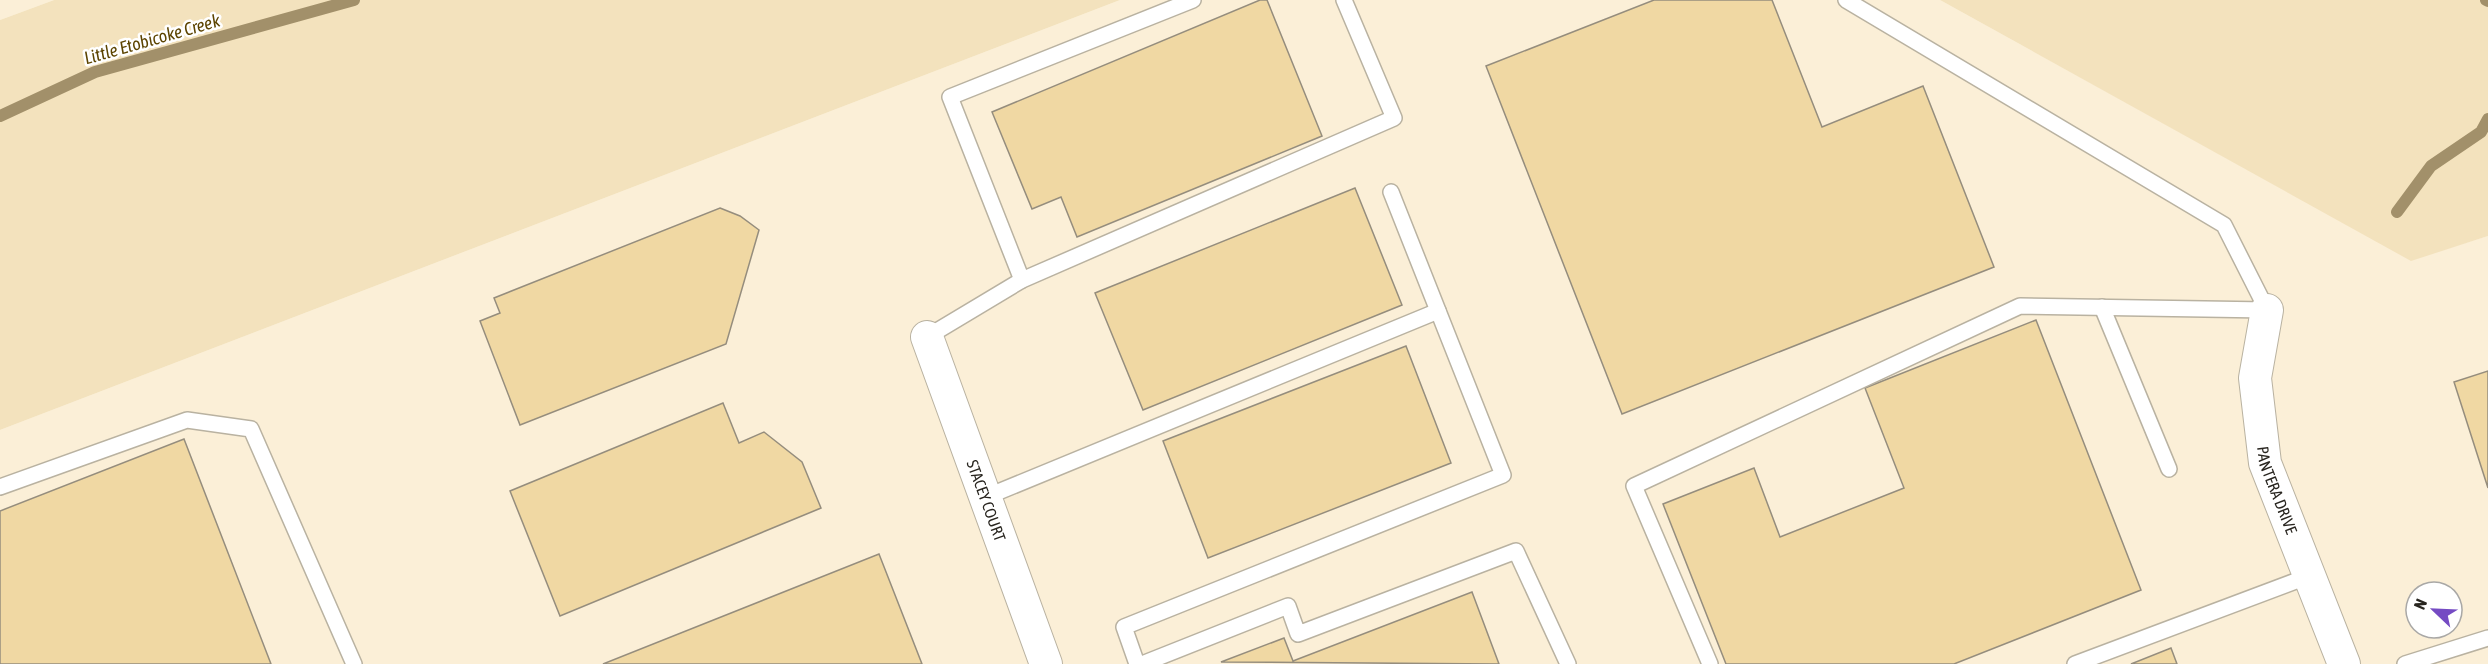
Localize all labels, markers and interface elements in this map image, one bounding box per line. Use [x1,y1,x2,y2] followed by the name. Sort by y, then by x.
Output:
[82,9,223,68] water label: Little Etobicoke Creek
[2254,445,2301,537] street label: PANTERA DRIVE
[963,457,1010,544] street label: STACEY COURT
[2404,580,2464,640] north arrow
[2410,596,2430,612] text: N

